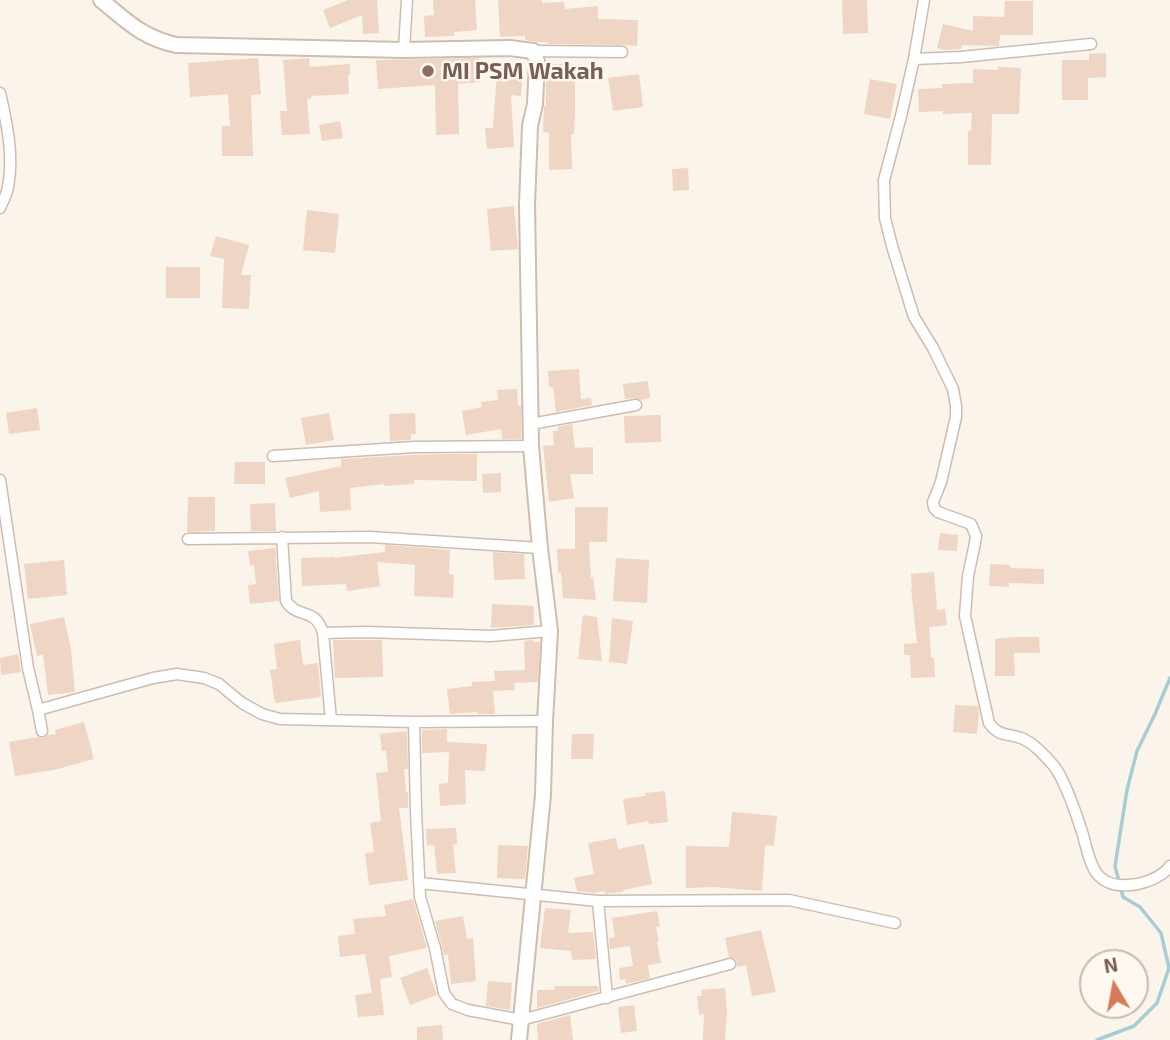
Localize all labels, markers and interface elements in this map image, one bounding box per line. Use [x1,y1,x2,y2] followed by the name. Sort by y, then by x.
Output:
[442,57,603,85] place label: MI PSM Wakah
[420,63,436,79] marker: MI PSM Wakah
[1079,949,1149,1019] north arrow
[1102,952,1119,977] text: N

